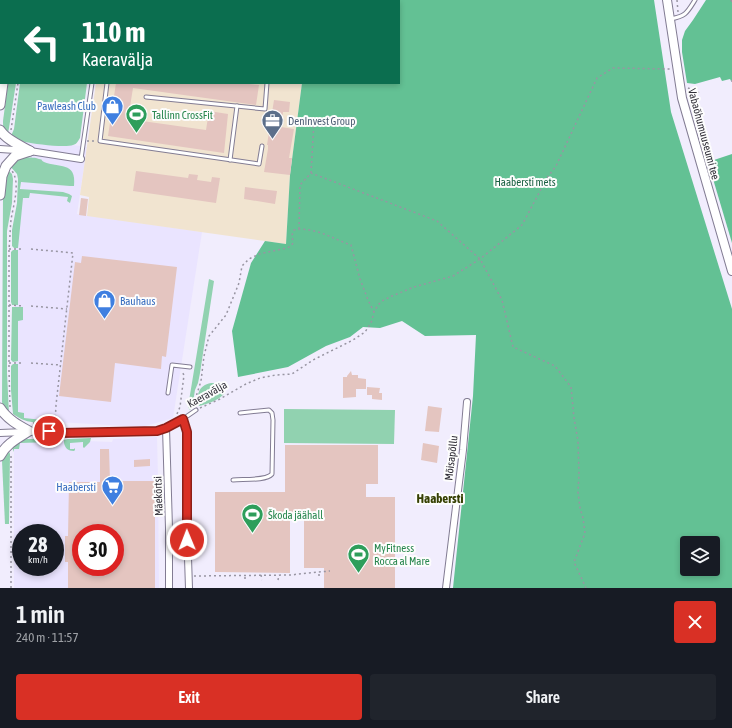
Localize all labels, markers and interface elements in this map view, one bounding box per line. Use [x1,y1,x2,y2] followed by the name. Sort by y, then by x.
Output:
[16,16,68,68] icon: left
[82,16,145,48] text: 110 m
[82,49,153,70] text: Kaeravälja
[686,87,722,181] street label: Vabaõhumuuseumi tee
[99,93,125,126] shop icon: Pawleash Club
[37,100,96,112] place label: Pawleash Club
[124,102,150,135] sports icon: Tallinn CrossFit
[260,108,286,141] office icon: DenInvest Group
[152,109,213,121] place label: Tallinn CrossFit
[288,115,355,127] place label: DenInvest Group
[494,176,556,188] park label: Haabersti mets
[92,288,118,321] shop icon: Bauhaus
[120,295,155,307] place label: Bauhaus
[185,378,229,410] street label: Kaeravälja
[32,414,66,448] pin
[38,420,60,442] icon: arrive
[442,435,460,481] street label: Mõisapõllu
[99,474,125,507] supermarket icon: Haabersti
[151,476,165,516] street label: Mäekõrtsi
[56,481,96,493] place label: Haabersti
[417,491,463,506] district label: Haabersti
[240,502,266,535] sports icon: Škoda jäähall
[268,509,323,521] place label: Škoda jäähall
[166,519,208,561] position arrow
[72,524,124,576] speed limit sign: 30
[29,533,47,556] text: 28
[680,536,720,576] map controls
[680,536,720,576] button: layers
[346,541,372,574] sports icon: MyFitness Rocca al Mare
[374,542,430,567] place label: MyFitness Rocca al Mare
[28,554,48,565] text: km/h
[16,601,65,628] text: 1 min
[674,601,716,643] button: close
[16,630,79,645] text: 240 m · 11:57
[16,674,362,720] button: Exit
[370,674,716,720] button: Share

